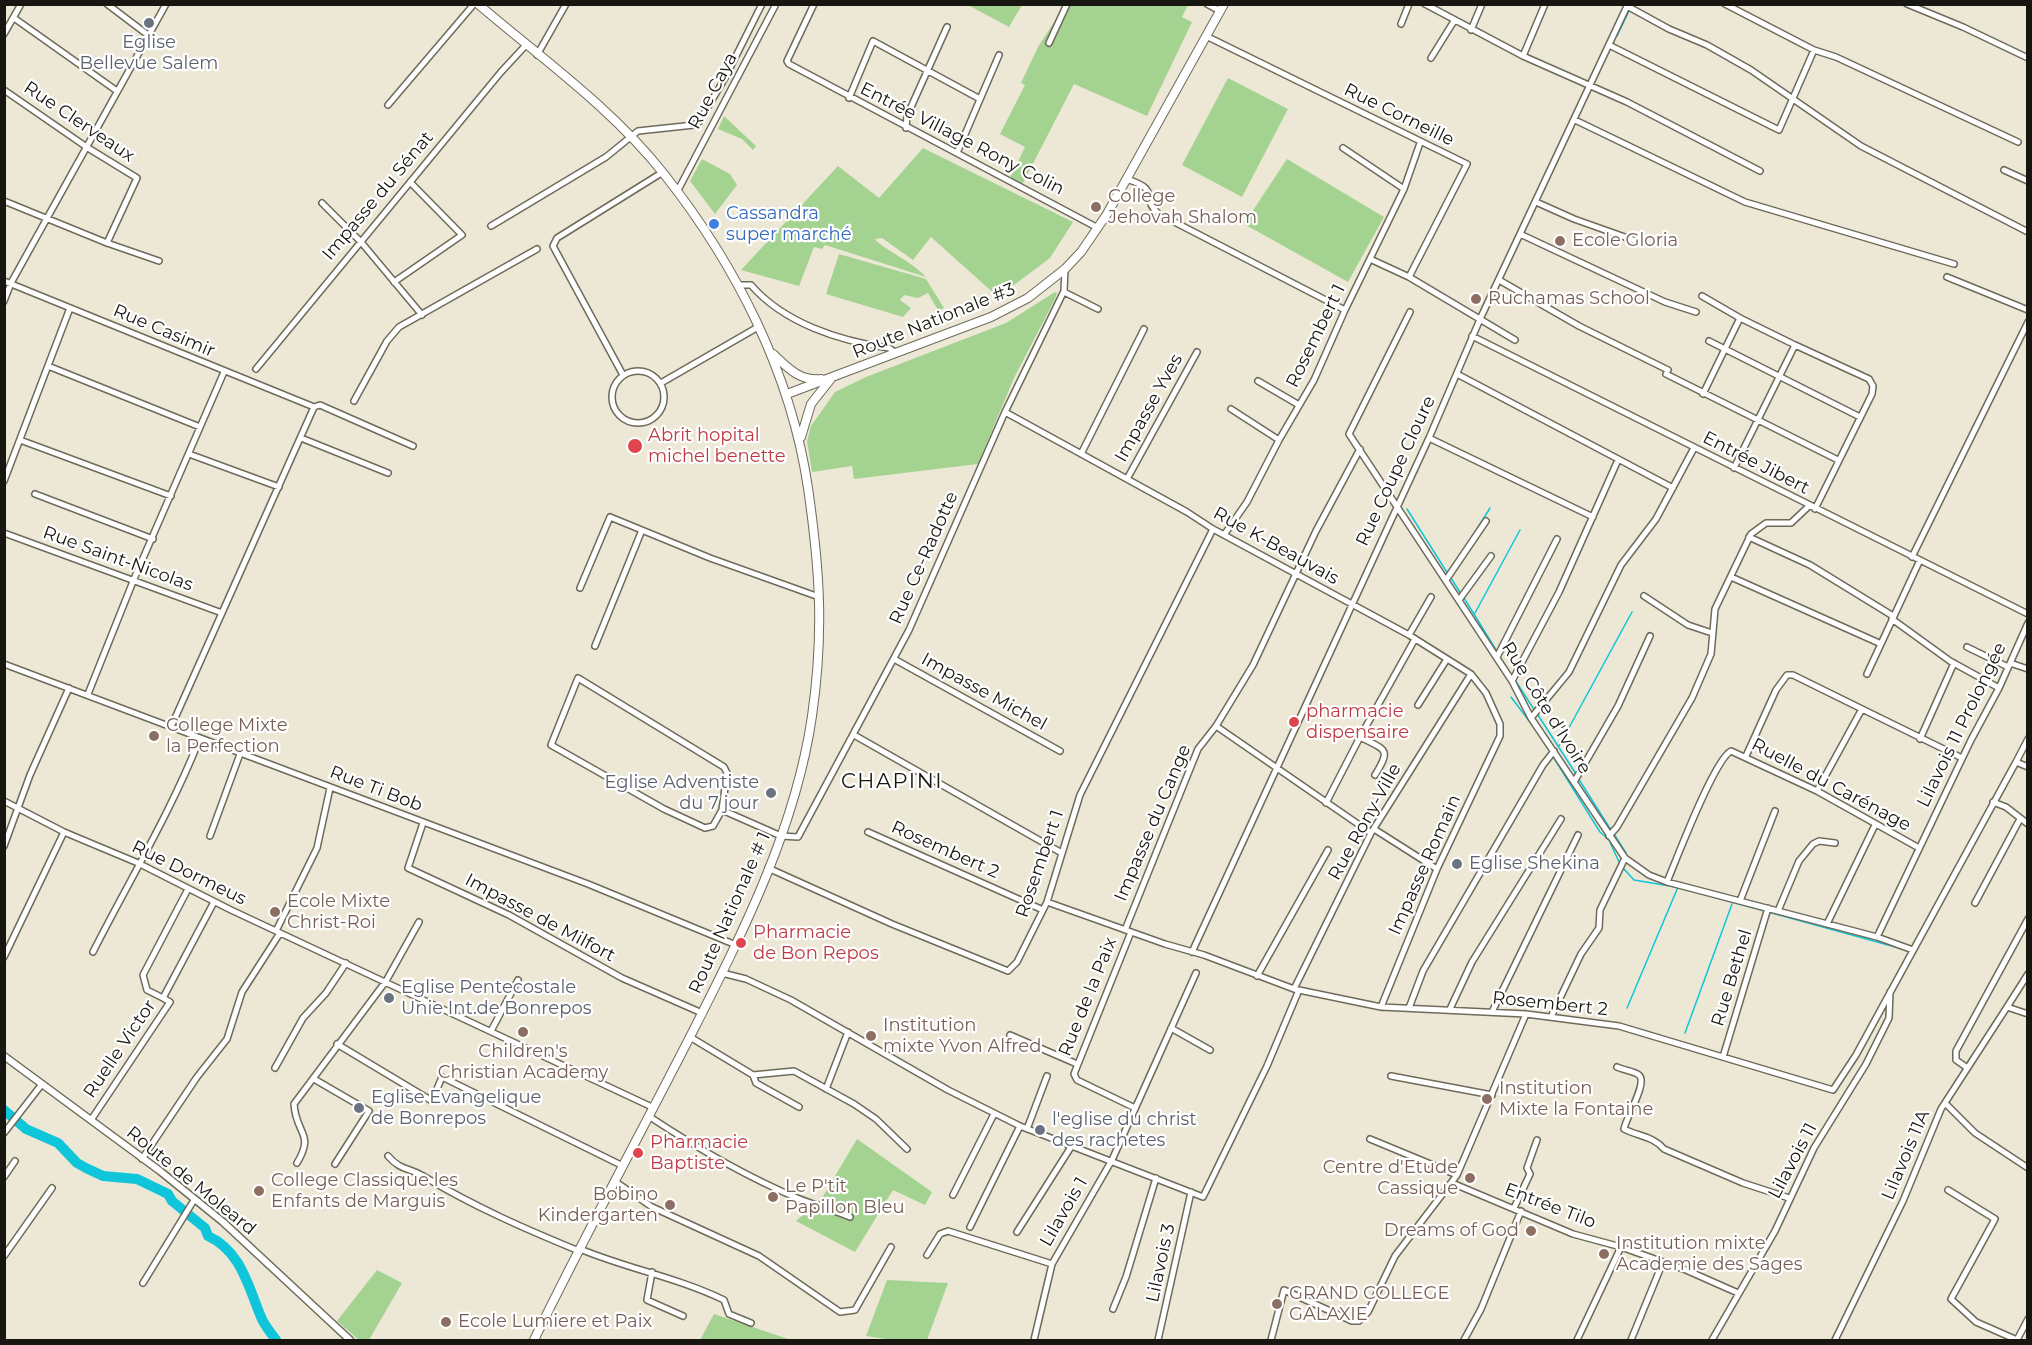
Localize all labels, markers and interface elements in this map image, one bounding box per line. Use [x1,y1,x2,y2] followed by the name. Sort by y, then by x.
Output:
[142,16,156,30] marker: Eglise Bellevue Salem
[80,32,218,74] place label: Eglise Bellevue Salem
[684,49,742,133] street label: Rue Caya
[19,77,139,167] street label: Rue Clerveaux
[856,78,1068,200] street label: Entrée Village Rony Colin
[1340,79,1458,151] street label: Rue Corneille
[318,127,438,265] street label: Impasse du Sénat
[1108,186,1257,228] place label: College Jehovah Shalom
[1089,200,1103,214] marker: College Jehovah Shalom
[726,203,852,246] place label: Cassandra super marché
[707,217,721,231] marker: Cassandra super marché
[1572,230,1678,252] place label: Ecole Gloria
[1553,234,1567,248] marker: Ecole Gloria
[850,278,1018,364] street label: Route Nationale #3
[1282,281,1350,391] street label: Rosembert 1
[1488,288,1650,310] place label: Ruchamas School
[1469,292,1483,306] marker: Ruchamas School
[110,300,218,362] street label: Rue Casimir
[1110,350,1188,466] street label: Impasse Yves
[1352,393,1440,549] street label: Rue Coupe Cloure
[648,425,786,468] place label: Abrit hopital michel benette
[1699,427,1813,499] street label: Entrée Jibert
[626,437,644,455] marker: Abrit hopital michel benette
[885,488,963,628] street label: Rue Ce-Radotte
[1209,503,1343,589] street label: Rue K-Beauvais
[40,522,196,596] street label: Rue Saint-Nicolas
[1497,638,1595,778] street label: Rue Côte d'Ivoire
[1913,639,2011,811] street label: Lilavois 11 Prolongée
[917,649,1051,735] street label: Impasse Michel
[1306,701,1409,744] place label: pharmacie dispensaire
[166,715,288,758] place label: College Mixte la Perfection
[1287,715,1301,729] marker: pharmacie dispensaire
[147,729,161,743] marker: College Mixte la Perfection
[1748,734,1914,836] street label: Ruelle du Carénage
[1110,741,1196,905] street label: Impasse du Cange
[1324,760,1406,884] street label: Rue Rony-Ville
[327,761,425,817] street label: Rue Ti Bob
[841,769,943,795] district label: CHAPINI
[604,772,759,814] place label: Eglise Adventiste du 7 jour
[764,786,778,800] marker: Eglise Adventiste du 7 jour
[1384,791,1466,939] street label: Impasse Romain
[1012,807,1068,921] street label: Rosembert 1
[888,817,1002,883] street label: Rosembert 2
[685,829,775,997] street label: Route Nationale # 1
[128,836,250,910] street label: Rue Dormeus
[1469,853,1600,875] place label: Eglise Shekina
[1450,857,1464,871] marker: Eglise Shekina
[461,869,619,967] street label: Impasse de Milfort
[287,891,390,934] place label: Ecole Mixte Christ-Roi
[268,905,282,919] marker: Ecole Mixte Christ-Roi
[753,922,879,964] place label: Pharmacie de Bon Repos
[1707,927,1757,1029] street label: Rue Bethel
[1054,934,1122,1060] street label: Rue de la Paix
[734,936,748,950] marker: Pharmacie de Bon Repos
[401,977,591,1020] place label: Eglise Pentecostale Unie Int.de Bonrepos
[1491,987,1609,1021] street label: Rosembert 2
[382,991,396,1005] marker: Eglise Pentecostale Unie Int.de Bonrepos
[79,996,161,1102] street label: Ruelle Victor
[883,1015,1041,1058] place label: Institution mixte Yvon Alfred
[516,1025,530,1039] marker: Children's Christian Academy
[864,1029,878,1043] marker: Institution mixte Yvon Alfred
[438,1041,608,1084] place label: Children's Christian Academy
[1499,1078,1653,1120] place label: Institution Mixte la Fontaine
[371,1087,541,1130] place label: Eglise Evangelique de Bonrepos
[1480,1092,1494,1106] marker: Institution Mixte la Fontaine
[352,1101,366,1115] marker: Eglise Evangelique de Bonrepos
[1877,1107,1935,1203] street label: Lilavois 11A
[1052,1109,1197,1152] place label: l'eglise du christ des rachetes
[1764,1119,1822,1203] street label: Lilavois 11
[122,1122,260,1240] street label: Route de Moleard
[1033,1123,1047,1137] marker: l'eglise du christ des rachetes
[650,1132,748,1174] place label: Pharmacie Baptiste
[631,1146,645,1160] marker: Pharmacie Baptiste
[1323,1157,1458,1200] place label: Centre d'Etude Cassique
[271,1170,458,1212] place label: College Classique les Enfants de Marguis
[1463,1171,1477,1185] marker: Centre d'Etude Cassique
[1036,1174,1092,1250] street label: Lilavois 1
[785,1176,905,1218] place label: Le P'tit Papillon Bleu
[1501,1179,1599,1233] street label: Entrée Tilo
[252,1184,266,1198] marker: College Classique les Enfants de Marguis
[538,1184,658,1226] place label: Bobino Kindergarten
[766,1190,780,1204] marker: Le P'tit Papillon Bleu
[663,1198,677,1212] marker: Bobino Kindergarten
[1384,1220,1519,1242] place label: Dreams of God
[1142,1222,1180,1304] street label: Lilavois 3
[1524,1224,1538,1238] marker: Dreams of God
[1616,1233,1802,1276] place label: Institution mixte Academie des Sages
[1597,1247,1611,1261] marker: Institution mixte Academie des Sages
[1289,1283,1449,1326] place label: GRAND COLLEGE GALAXIE
[1270,1297,1284,1311] marker: GRAND COLLEGE GALAXIE
[458,1311,652,1333] place label: Ecole Lumiere et Paix
[439,1315,453,1329] marker: Ecole Lumiere et Paix

